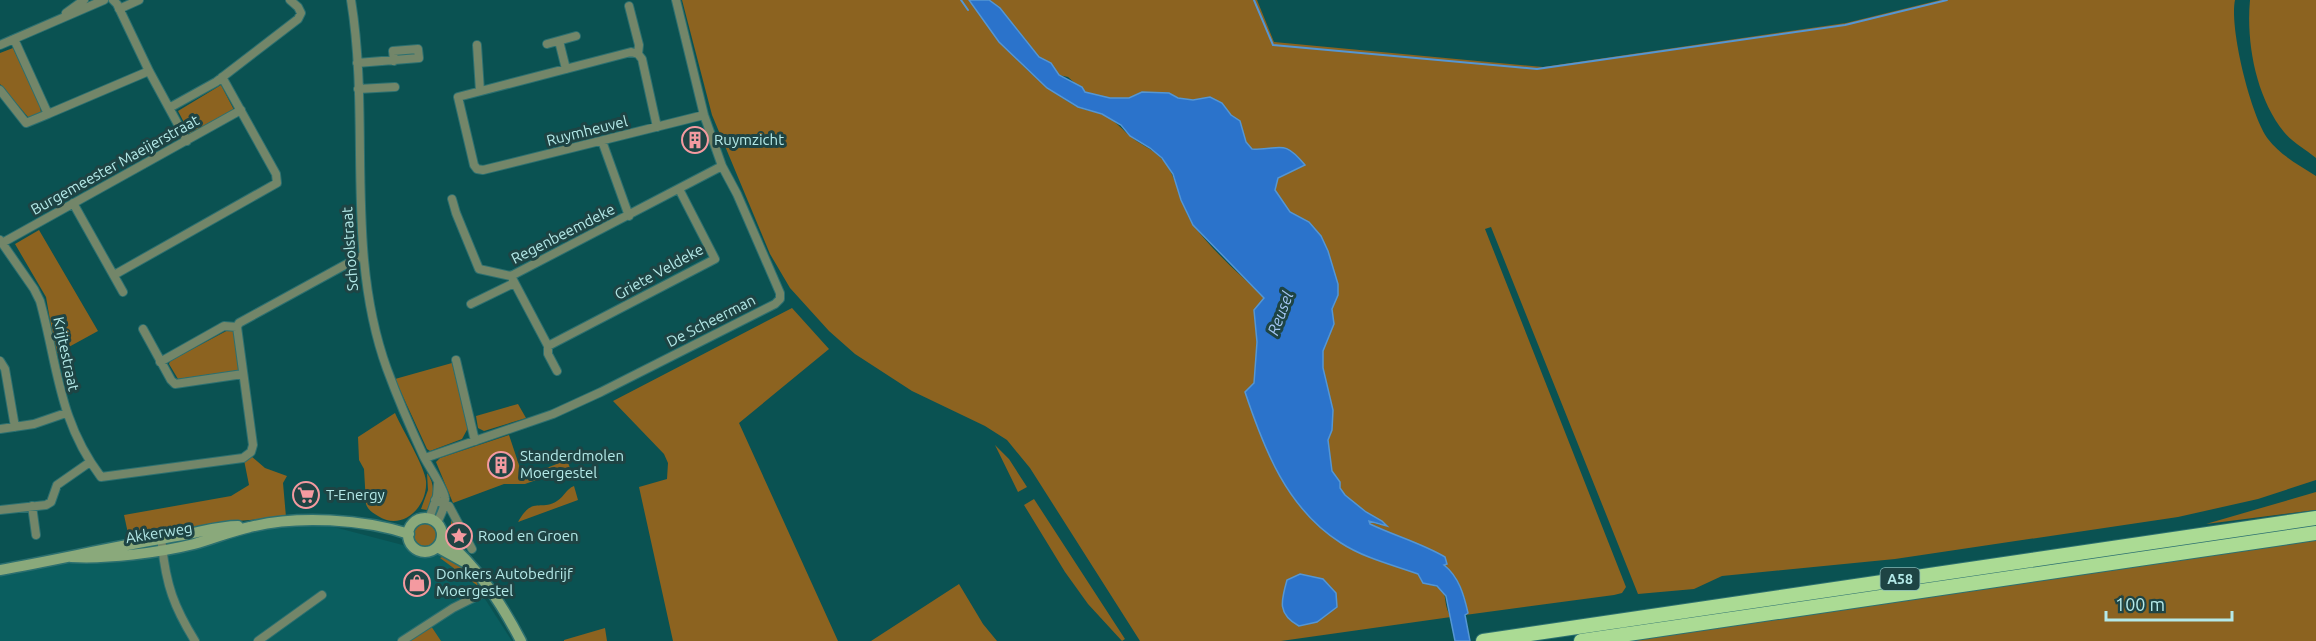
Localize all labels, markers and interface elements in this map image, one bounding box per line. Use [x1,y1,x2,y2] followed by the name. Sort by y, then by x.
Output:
[28,111,202,218] street label: Burgemeester Maeijerstraat
[545,112,629,149] street label: Ruymheuvel
[680,125,710,155] building icon: Ruymzicht
[714,131,784,148] place label: Ruymzicht
[508,200,617,267] street label: Regenbeemdeke
[338,206,361,292] street label: Schoolstraat
[611,240,706,303] street label: Griete Veldeke
[1263,288,1297,337] water label: Reusel
[664,291,758,350] street label: De Scheerman
[50,315,83,393] street label: Krijtestraat
[520,447,624,481] place label: Standerdmolen Moergestel
[486,450,516,480] building icon: Standerdmolen Moergestel
[291,480,321,510] supermarket icon: T-Energy
[326,486,385,503] place label: T-Energy
[124,519,194,546] street label: Akkerweg
[444,521,474,551] place icon: Rood en Groen
[478,527,579,544] place label: Rood en Groen
[436,565,573,599] place label: Donkers Autobedrijf Moergestel
[402,568,432,598] shop icon: Donkers Autobedrijf Moergestel
[1880,568,1920,590] road number: A58
[2106,584,2232,622] scale bar
[2115,594,2165,614] text: 100 m

